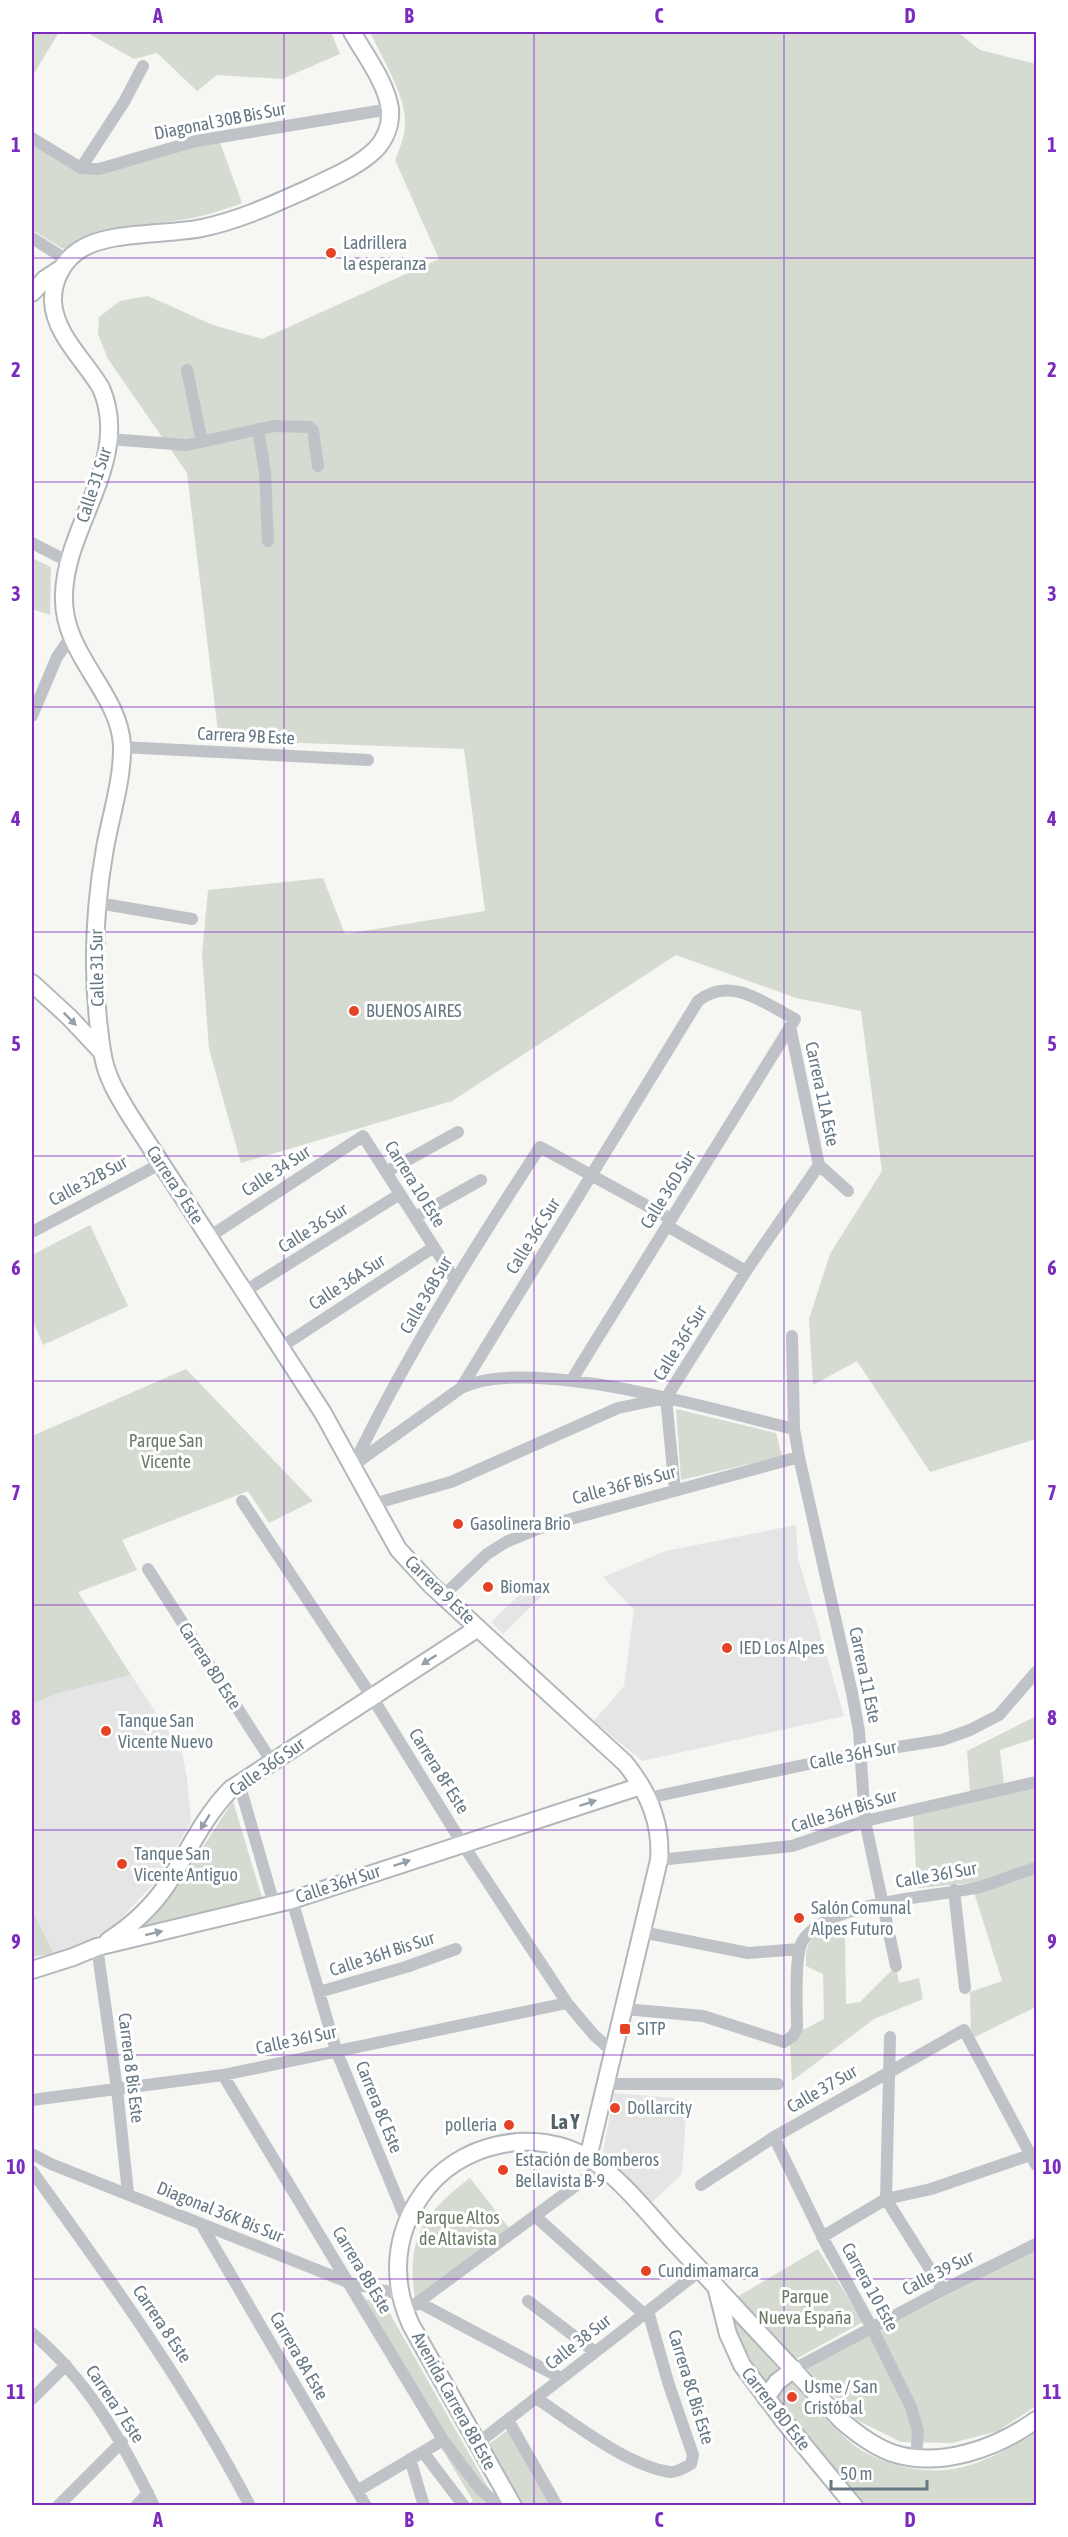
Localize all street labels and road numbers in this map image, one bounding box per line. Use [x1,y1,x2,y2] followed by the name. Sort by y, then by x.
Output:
[152,97,288,144] street label: Diagonal 30B Bis Sur
[72,444,116,525] street label: Calle 31 Sur
[197,722,295,749] street label: Carrera 9B Este
[85,928,108,1007] street label: Calle 31 Sur
[801,1040,844,1148] street label: Carrera 11A Este
[381,1137,450,1231] street label: Carrera 10 Este
[238,1140,314,1200] street label: Calle 34 Sur
[142,1142,209,1228] street label: Carrera 9 Este
[635,1146,700,1232] street label: Calle 36D Sur
[45,1151,131,1210] street label: Calle 32B Sur
[501,1193,565,1278] street label: Calle 36C Sur
[274,1198,352,1257] street label: Calle 36 Sur
[305,1249,389,1314] street label: Calle 36A Sur
[395,1252,456,1337] street label: Calle 36B Sur
[648,1301,711,1384] street label: Calle 36F Sur
[570,1460,679,1508] street label: Calle 36F Bis Sur
[401,1551,480,1628] street label: Carrera 9 Este
[175,1618,246,1713] street label: Carrera 8D Este
[845,1625,886,1725] street label: Carrera 11 Este
[405,1724,474,1817] street label: Carrera 8F Este
[225,1733,309,1800] street label: Calle 36G Sur
[808,1736,899,1773] street label: Calle 36H Sur
[788,1784,900,1837] street label: Calle 36H Bis Sur
[894,1857,979,1892] street label: Calle 36I Sur
[293,1860,384,1907] street label: Calle 36H Sur
[327,1926,438,1980] street label: Calle 36H Bis Sur
[114,2012,149,2124] street label: Carrera 8 Bis Este
[254,2021,339,2058] street label: Calle 36I Sur
[352,2058,407,2156] street label: Carrera 8C Este
[783,2060,861,2117] street label: Calle 37 Sur
[154,2177,287,2247] street label: Diagonal 36K Bis Sur
[328,2222,397,2317] street label: Carrera 8B Este
[838,2239,903,2335] street label: Carrera 10 Este
[899,2245,978,2299] street label: Calle 39 Sur
[129,2281,196,2367] street label: Carrera 8 Este
[266,2308,333,2403] street label: Carrera 8A Este
[541,2309,615,2374] street label: Calle 38 Sur
[664,2327,719,2447] street label: Carrera 8C Bis Este
[408,2328,501,2473] street label: Avenida Carrera 8B Este
[82,2361,149,2447] street label: Carrera 7 Este
[738,2363,815,2454] street label: Carrera 8D Este

